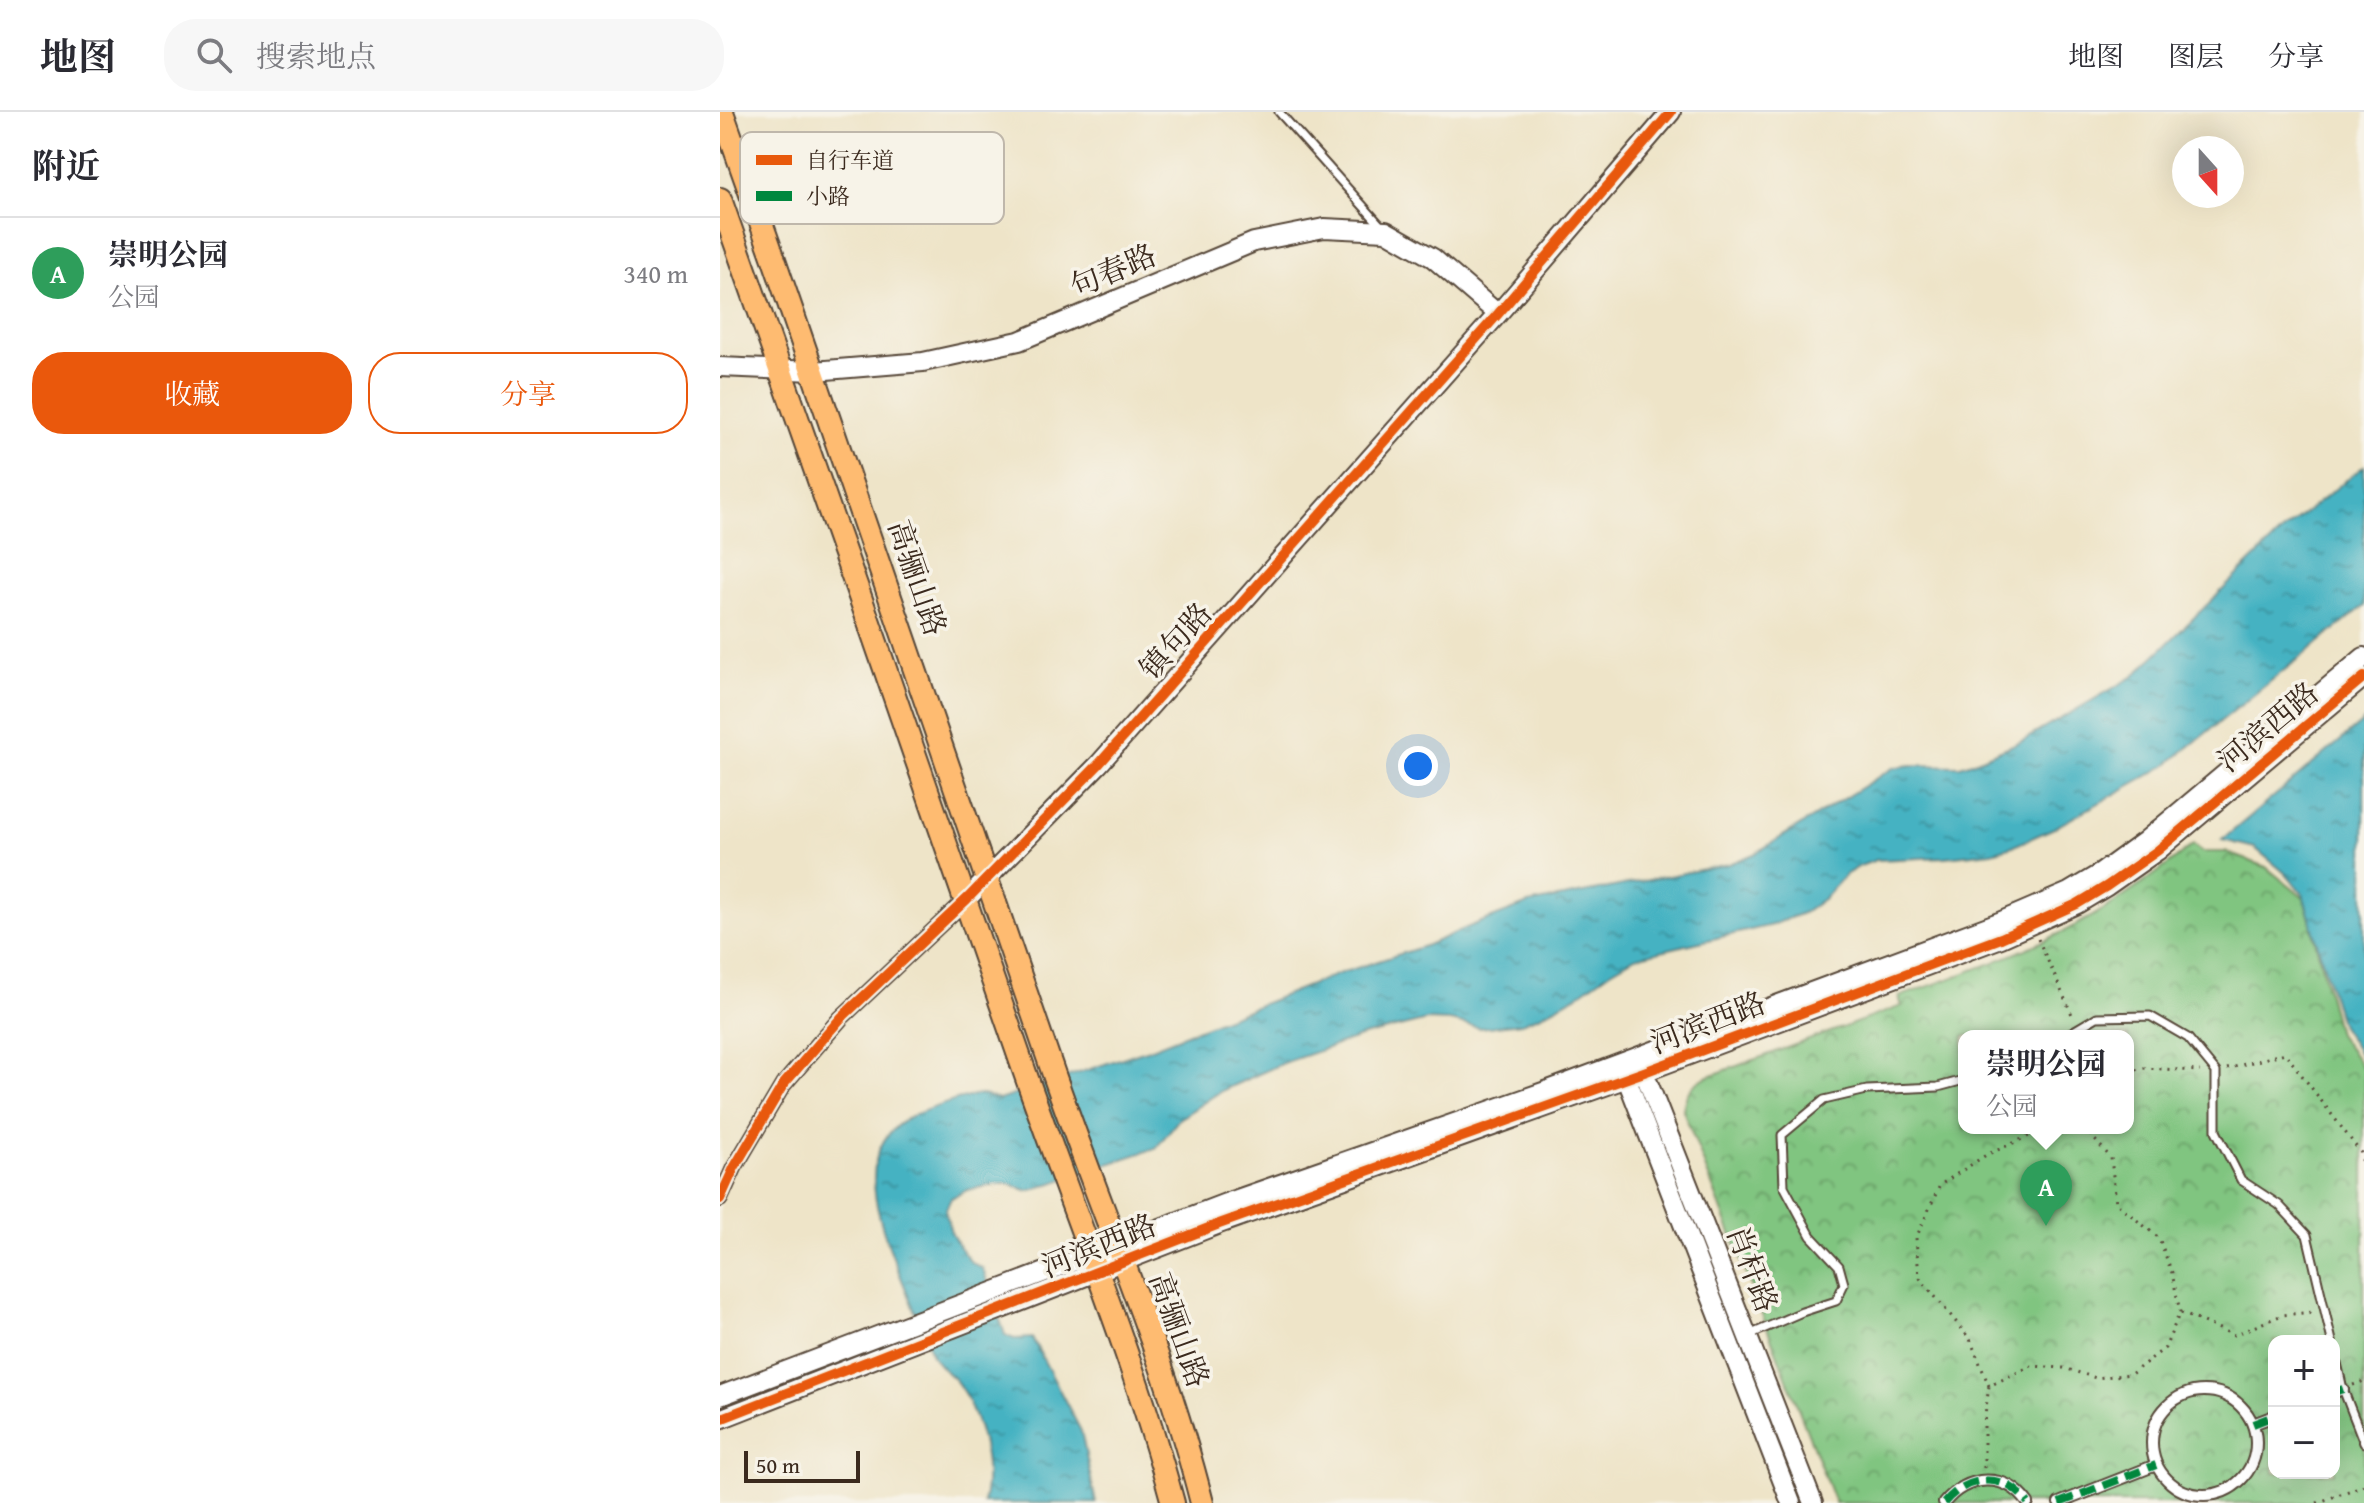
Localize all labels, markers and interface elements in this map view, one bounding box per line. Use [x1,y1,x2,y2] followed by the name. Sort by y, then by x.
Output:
[164,19,724,91] search box
[40,28,116,84] text: 地图
[192,33,236,77] icon: search
[256,34,376,78] text: 搜索地点
[2068,35,2124,76] text: 地图
[2168,35,2224,76] text: 图层
[2268,35,2324,76] text: 分享
[740,132,1004,224] legend
[2172,136,2244,208] north arrow
[32,141,100,190] text: 附近
[806,144,894,176] text: 自行车道
[806,180,850,212] text: 小路
[108,232,228,276] text: 崇明公园
[1063,232,1163,308] street label: 句春路
[50,254,66,293] text: A
[623,254,688,293] text: 340 m
[108,277,160,316] text: 公园
[32,352,352,434] button: 收藏
[368,352,688,434] button: 分享
[878,514,958,642] street label: 高骊山路
[1129,592,1222,688] street label: 镇句路
[2207,671,2327,782] street label: 河滨西路
[1398,746,1438,786] your location
[1644,980,1772,1064] street label: 河滨西路
[1958,1030,2134,1134] popup
[1986,1041,2106,1085] text: 崇明公园
[1986,1086,2038,1125] text: 公园
[2020,1160,2072,1226] pin: A
[1035,1202,1162,1288] street label: 河滨西路
[1716,1219,1790,1319] street label: 肖杆路
[1139,1266,1221,1394] street label: 高骊山路
[2268,1335,2340,1479] map controls
[2268,1335,2340,1407] button: +
[2268,1407,2340,1479] button: −
[744,1447,860,1483] scale bar
[756,1449,800,1481] text: 50 m

